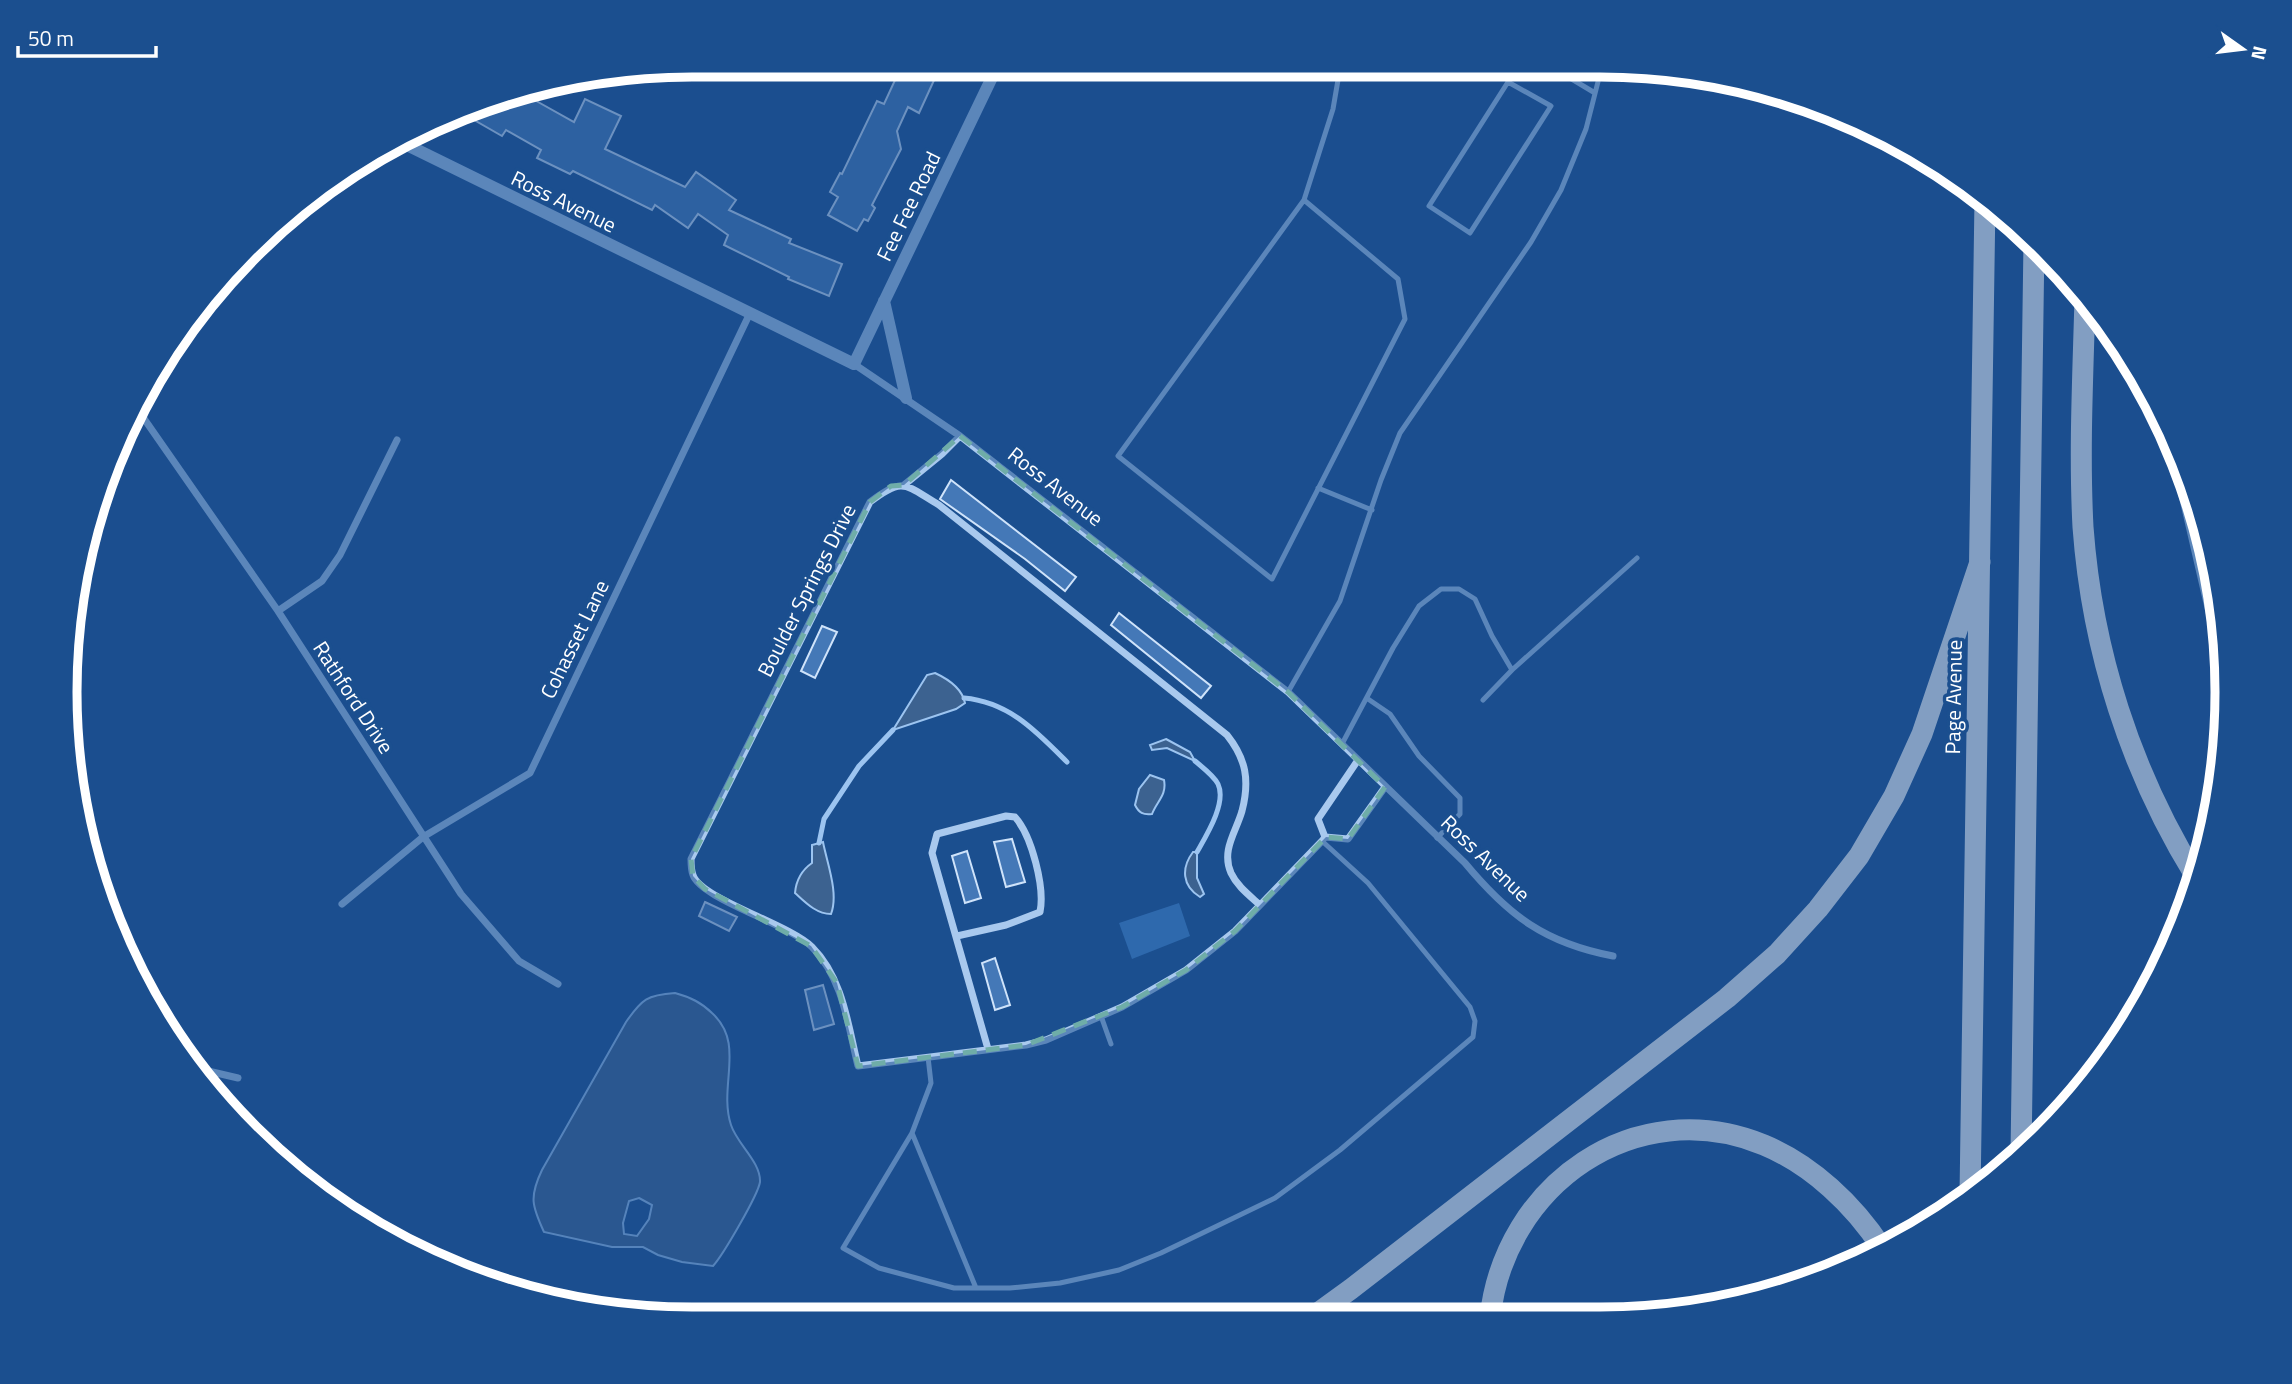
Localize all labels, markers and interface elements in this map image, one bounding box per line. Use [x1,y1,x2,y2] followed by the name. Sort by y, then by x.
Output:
[18,14,156,58] scale bar
[2208,14,2278,84] north arrow
[28,22,74,54] text: 50 m
[2244,43,2276,63] text: N
[868,146,948,266] street label: Fee Fee Road
[506,162,622,240] street label: Ross Avenue
[1001,438,1111,534] street label: Ross Avenue
[749,498,863,682] street label: Boulder Springs Drive
[531,574,617,704] street label: Cohasset Lane
[306,634,402,760] street label: Rathford Drive
[1936,639,1970,755] street label: Page Avenue
[1434,807,1538,909] street label: Ross Avenue

